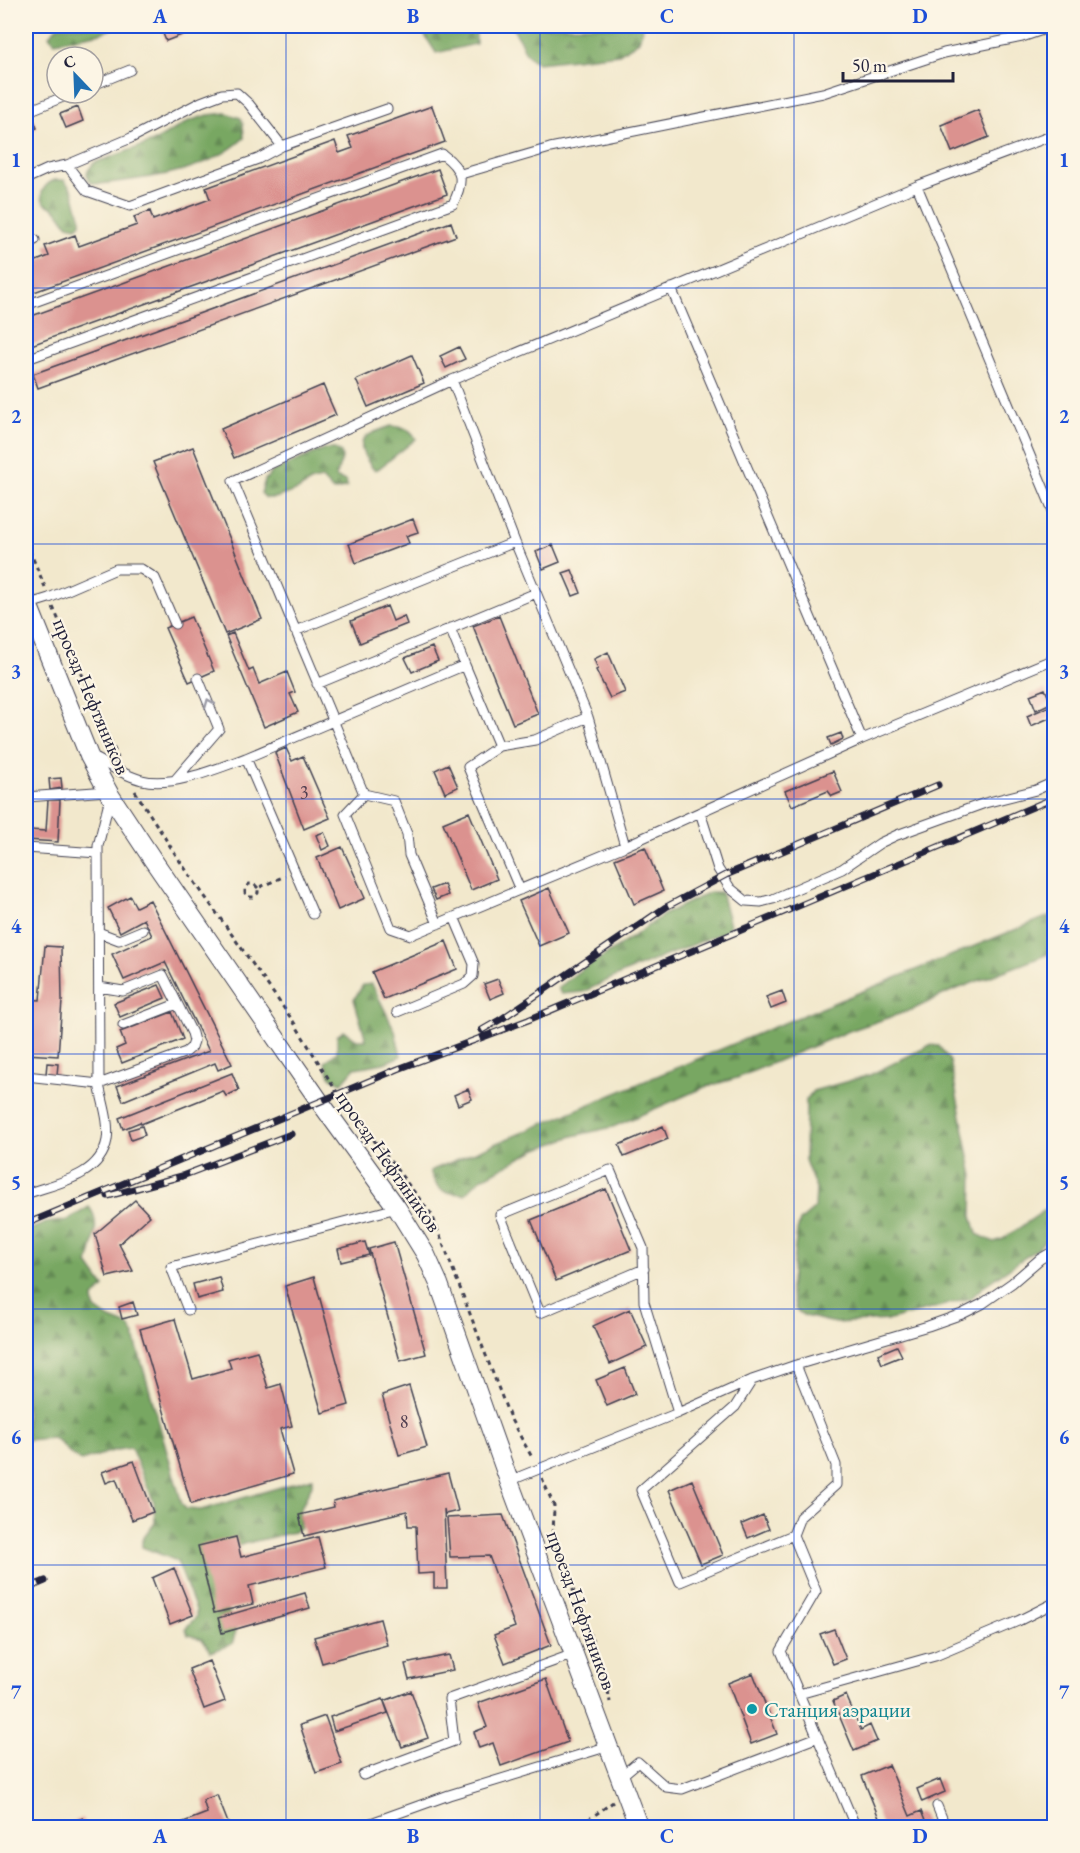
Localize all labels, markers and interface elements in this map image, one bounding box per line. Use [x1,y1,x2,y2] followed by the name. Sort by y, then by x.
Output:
[152,3,168,29] text: A
[407,3,419,29] text: B
[660,3,674,29] text: C
[912,3,928,29] text: D
[45,45,105,105] north arrow
[843,45,952,83] scale bar
[60,50,79,74] text: С
[852,54,887,77] text: 50 m
[11,147,21,173] text: 1
[1059,147,1069,173] text: 1
[11,403,22,429] text: 2
[1059,403,1070,429] text: 2
[47,614,137,778] street label: проезд Нефтяников
[11,658,21,684] text: 3
[1059,658,1069,684] text: 3
[204,698,216,709] one-way arrow
[300,781,308,804] house number: 3
[11,913,22,939] text: 4
[1059,913,1070,939] text: 4
[330,1085,448,1237] street label: проезд Нефтяников
[11,1169,21,1195] text: 5
[1059,1169,1069,1195] text: 5
[400,1410,408,1433] house number: 8
[11,1424,22,1450] text: 6
[1059,1424,1070,1450] text: 6
[541,1527,623,1693] street label: проезд Нефтяников
[11,1679,22,1705] text: 7
[1059,1679,1070,1705] text: 7
[764,1696,911,1723] place label: Станция аэрации
[745,1702,759,1716] marker: Станция аэрации
[152,1823,168,1849] text: A
[407,1823,419,1849] text: B
[660,1823,674,1849] text: C
[912,1823,928,1849] text: D

